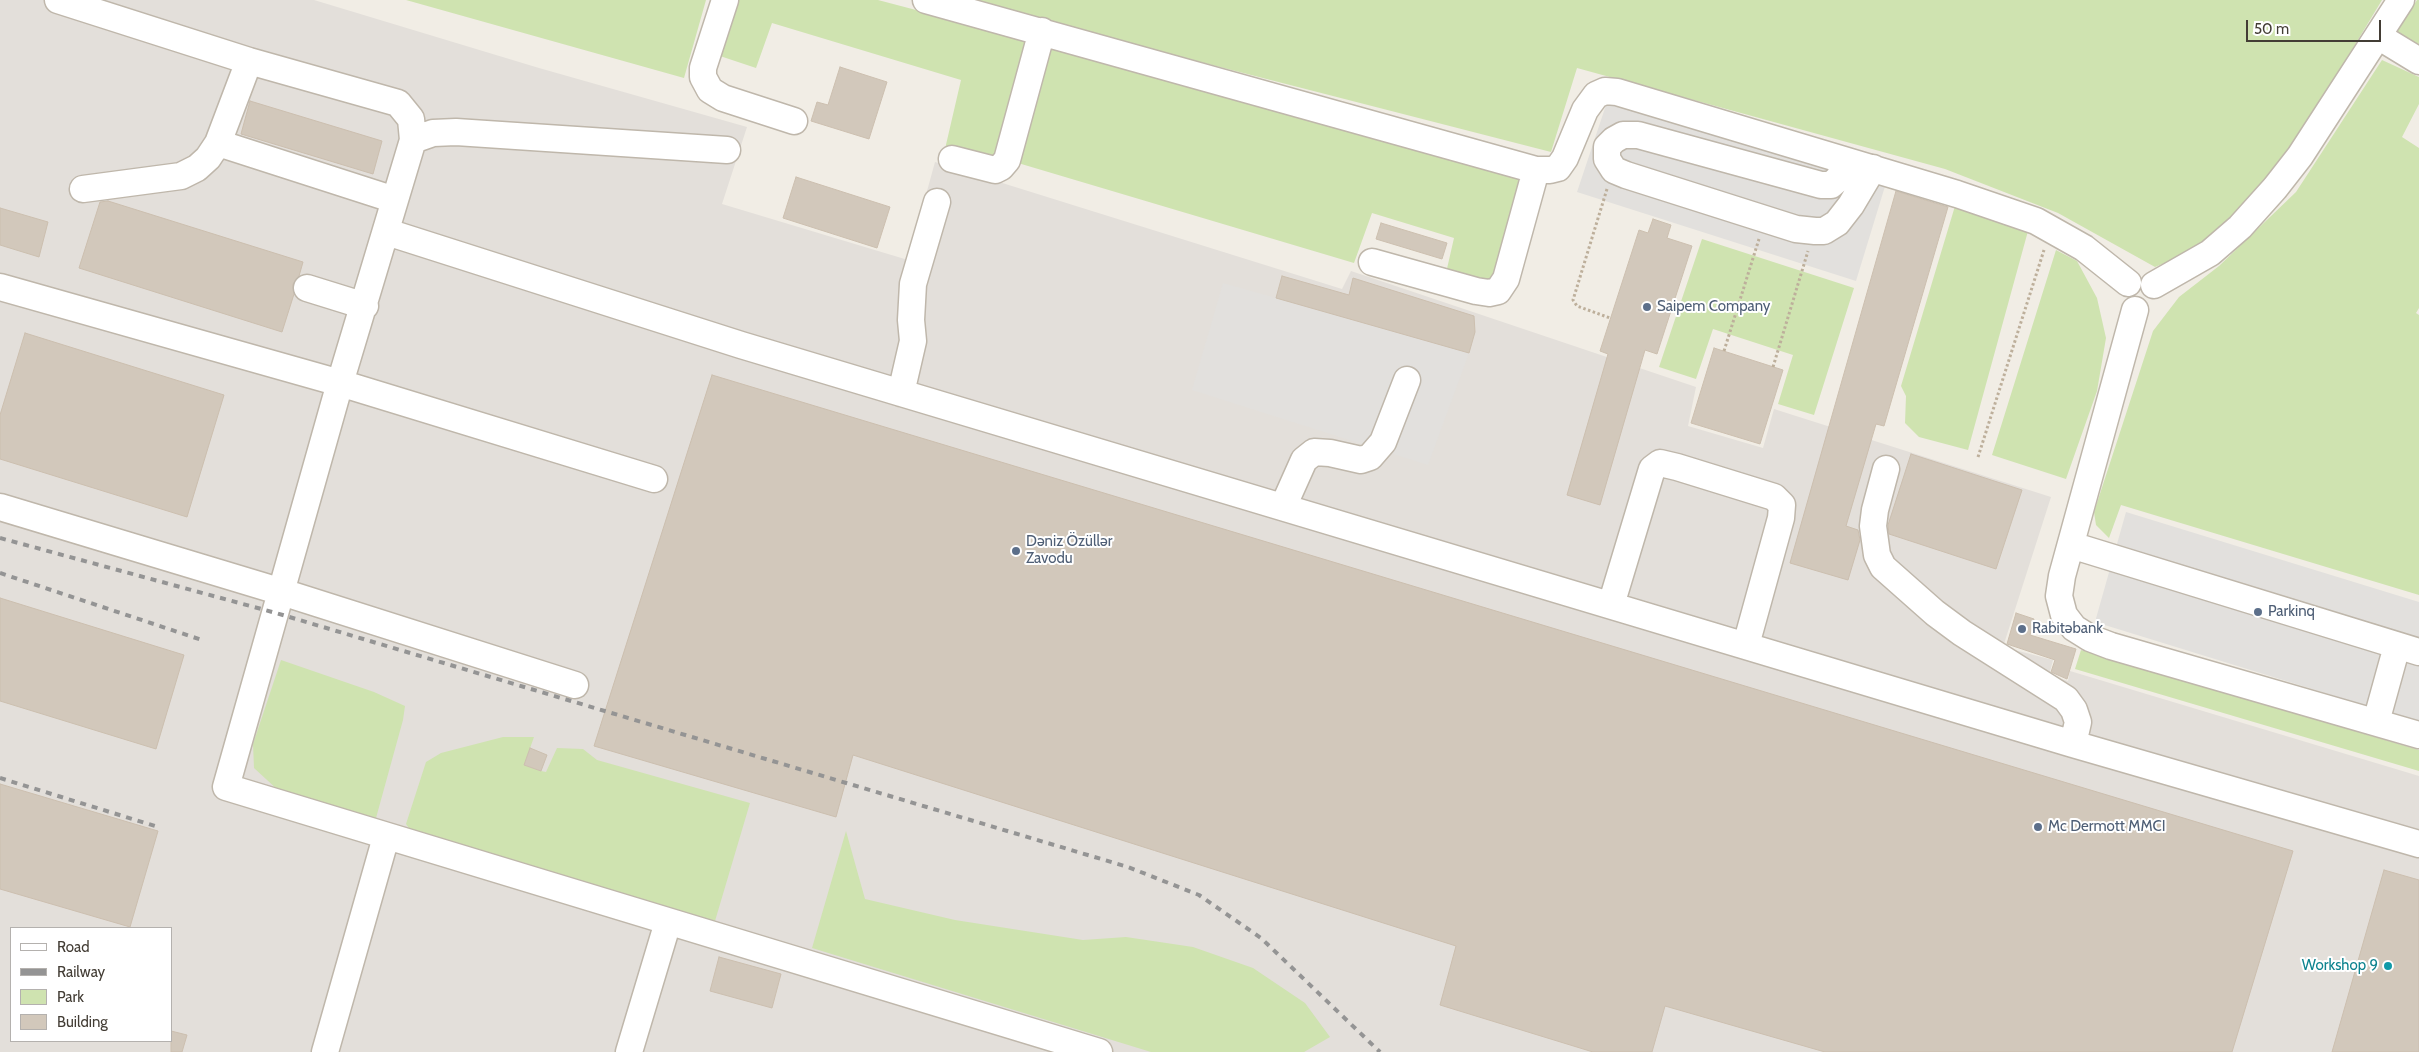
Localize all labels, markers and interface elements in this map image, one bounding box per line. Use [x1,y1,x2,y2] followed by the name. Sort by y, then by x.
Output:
[2249,10,2384,42] scale bar
[2254,20,2289,38] text: 50 m
[1657,298,1770,316] place label: Saipem Company
[1641,301,1653,313] marker: Saipem Company
[1026,533,1112,568] place label: Dəniz Özüllər Zavodu
[1010,545,1022,557] marker: Dəniz Özüllər Zavodu
[2268,603,2315,621] place label: Parkinq
[2252,606,2264,618] marker: Parkinq
[2032,620,2103,638] place label: Rabitəbank
[2016,623,2028,635] marker: Rabitəbank
[2048,818,2166,836] place label: Mc Dermott MMCI
[2032,821,2044,833] marker: Mc Dermott MMCI
[10,927,172,1042] legend
[57,938,90,956] text: Road
[2302,957,2378,975] place label: Workshop 9
[2382,960,2394,972] marker: Workshop 9
[57,963,105,981] text: Railway
[57,988,84,1006] text: Park
[57,1013,108,1031] text: Building

